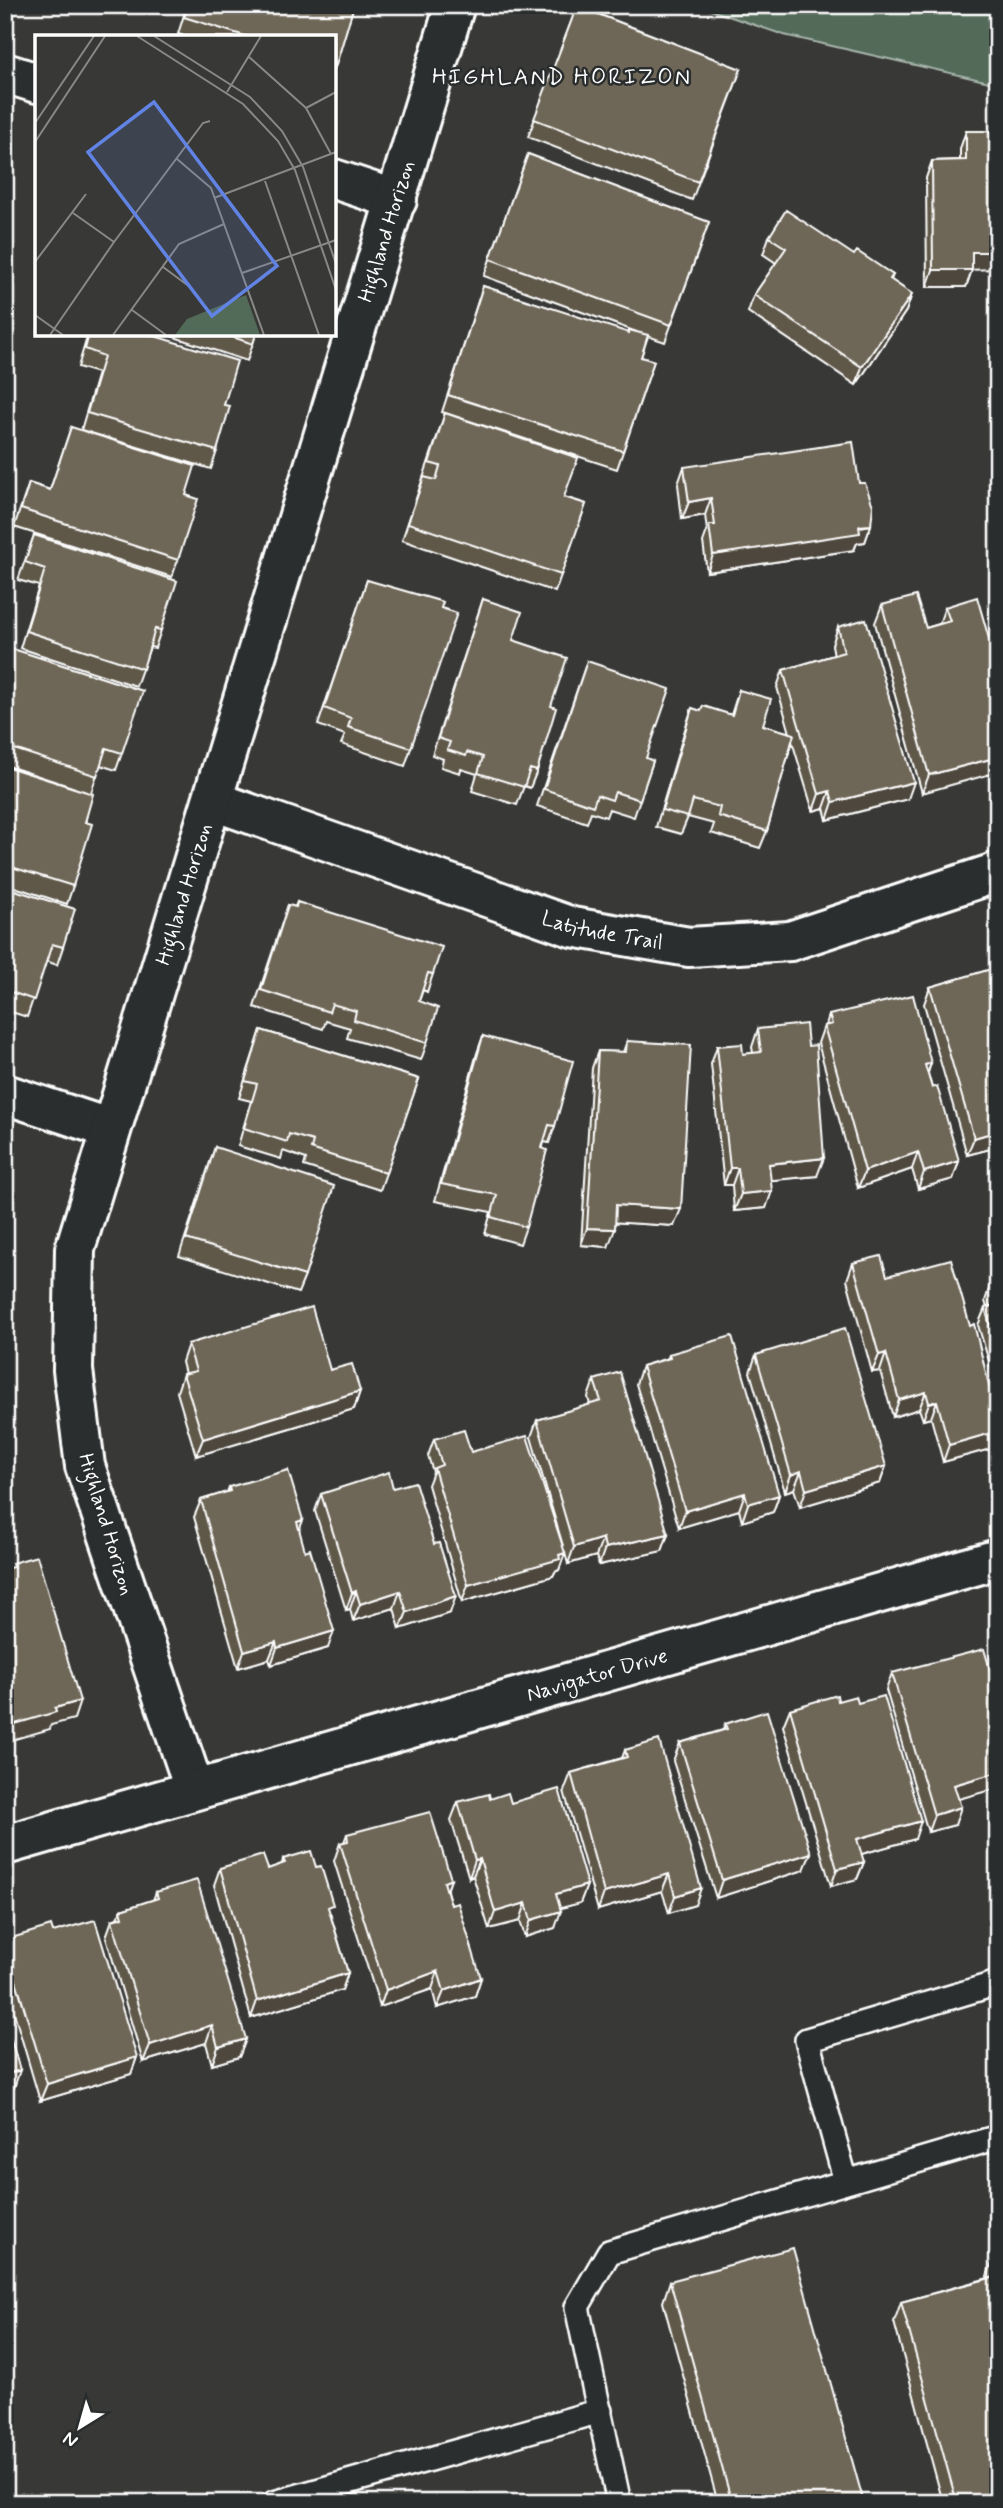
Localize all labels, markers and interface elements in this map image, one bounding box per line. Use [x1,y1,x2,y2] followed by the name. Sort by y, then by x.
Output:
[35,35,336,336] inset map
[432,63,692,93] district label: HIGHLAND HORIZON
[352,157,422,306] street label: Highland Horizon
[150,820,219,969] street label: Highland Horizon
[538,904,665,957] street label: Latitude Trail
[69,1450,141,1599] street label: Highland Horizon
[523,1642,671,1709] street label: Navigator Drive
[46,2392,116,2462] north arrow
[58,2426,83,2453] text: N

